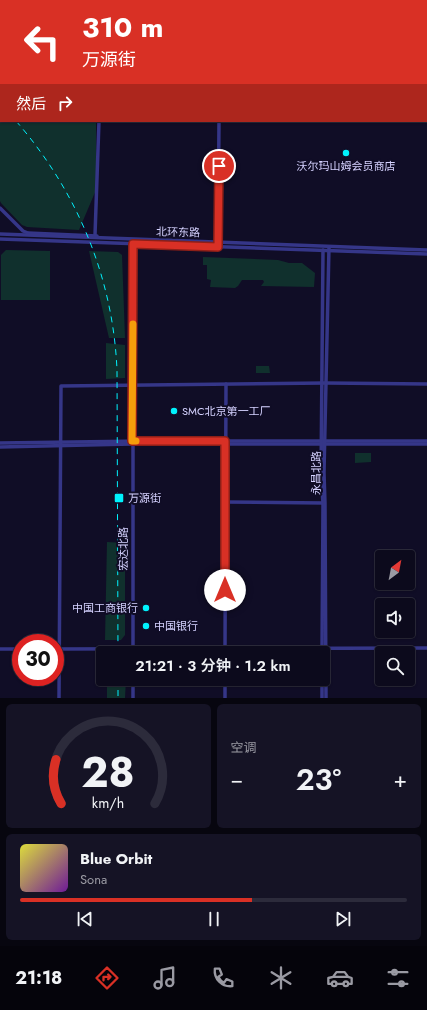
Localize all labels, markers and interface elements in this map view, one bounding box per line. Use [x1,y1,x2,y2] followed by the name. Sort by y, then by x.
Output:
[82,7,164,48] text: 310 m
[16,16,68,68] icon: left
[82,47,136,73] text: 万源街
[54,92,76,114] icon: right
[16,93,46,115] text: 然后
[341,148,351,158] marker: 沃尔玛山姆会员商店
[202,149,236,183] pin
[208,155,230,177] icon: arrive
[297,158,396,174] place label: 沃尔玛山姆会员商店
[156,224,200,240] street label: 北环东路
[182,403,270,419] place label: SMC北京第一工厂
[169,406,179,416] marker: SMC北京第一工厂
[308,451,324,495] street label: 永昌北路
[128,490,161,506] place label: 万源街
[113,492,125,504] marker: 万源街
[115,527,131,571] street label: 宏达北路
[375,550,415,590] north arrow
[375,550,415,686] map controls
[204,569,246,611] position arrow
[375,598,415,638] button: sound
[72,600,138,616] place label: 中国工商银行
[141,603,151,613] marker: 中国工商银行
[154,618,198,634] place label: 中国银行
[141,621,151,631] marker: 中国银行
[12,634,64,686] speed limit sign: 30
[375,646,415,686] button: search
[135,655,291,677] text: 21:21 · 3 分钟 · 1.2 km
[231,738,257,757] text: 空调
[82,742,135,803] text: 28
[296,758,341,801] text: 23°
[231,763,243,795] text: −
[393,763,407,795] text: +
[92,793,124,813] text: km/h
[80,848,152,870] text: Blue Orbit
[80,870,107,889] text: Sona
[74,908,96,930] icon: previous
[203,908,225,930] icon: pause
[332,908,354,930] icon: next
[93,964,121,992] icon: directions
[151,964,179,992] icon: music
[209,964,237,992] icon: phone
[267,964,295,992] icon: climate
[326,964,354,992] icon: car
[384,964,412,992] icon: filters
[15,965,62,991] text: 21:18

